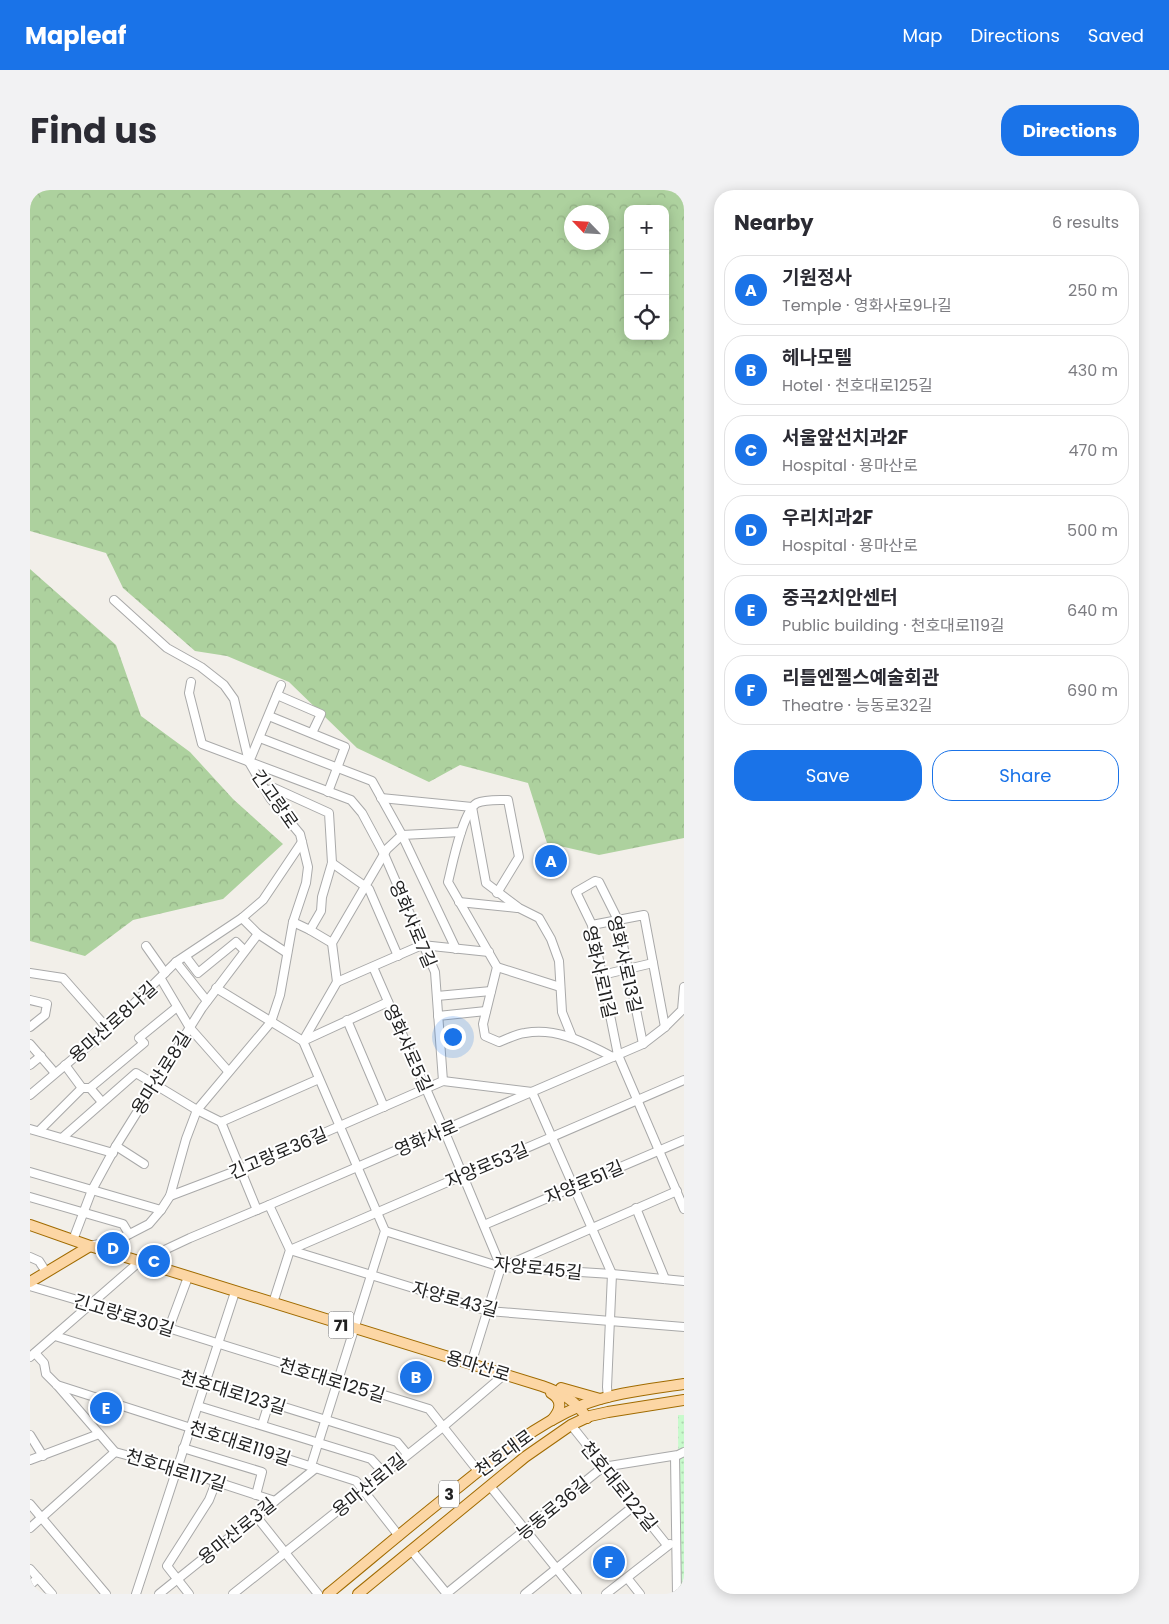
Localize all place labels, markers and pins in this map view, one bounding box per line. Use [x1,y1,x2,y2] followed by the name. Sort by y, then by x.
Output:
[535,842,567,880] pin: A
[97,1229,129,1267] pin: D
[138,1242,170,1280] pin: C
[400,1358,432,1396] pin: B
[90,1389,122,1427] pin: E
[593,1543,625,1581] pin: F

